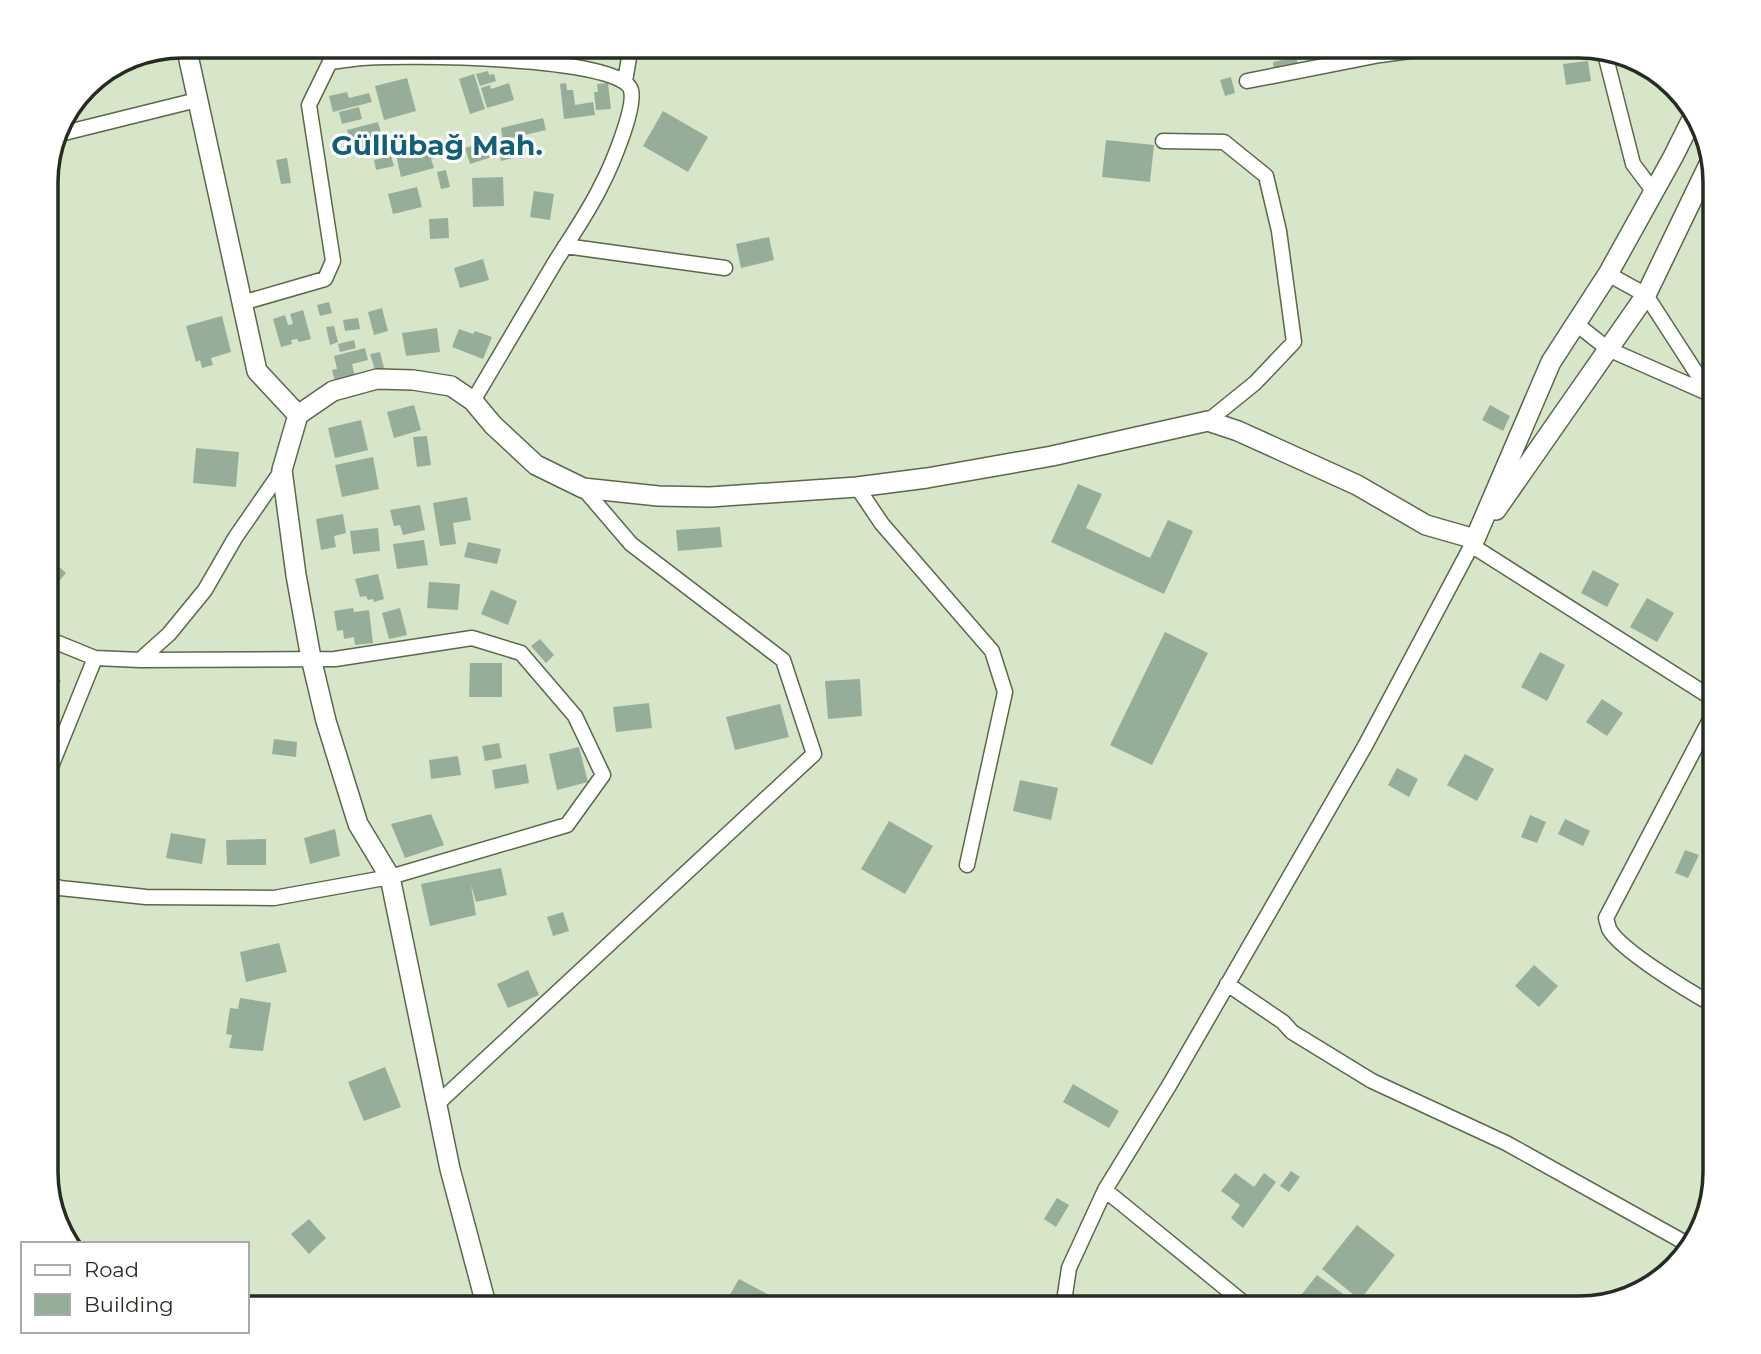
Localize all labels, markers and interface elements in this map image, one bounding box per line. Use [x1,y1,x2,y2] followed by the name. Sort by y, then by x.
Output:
[331,128,543,162] district label: Güllübağ Mah.
[21,1242,248,1333] legend
[84,1257,139,1282] text: Road
[84,1292,174,1317] text: Building

